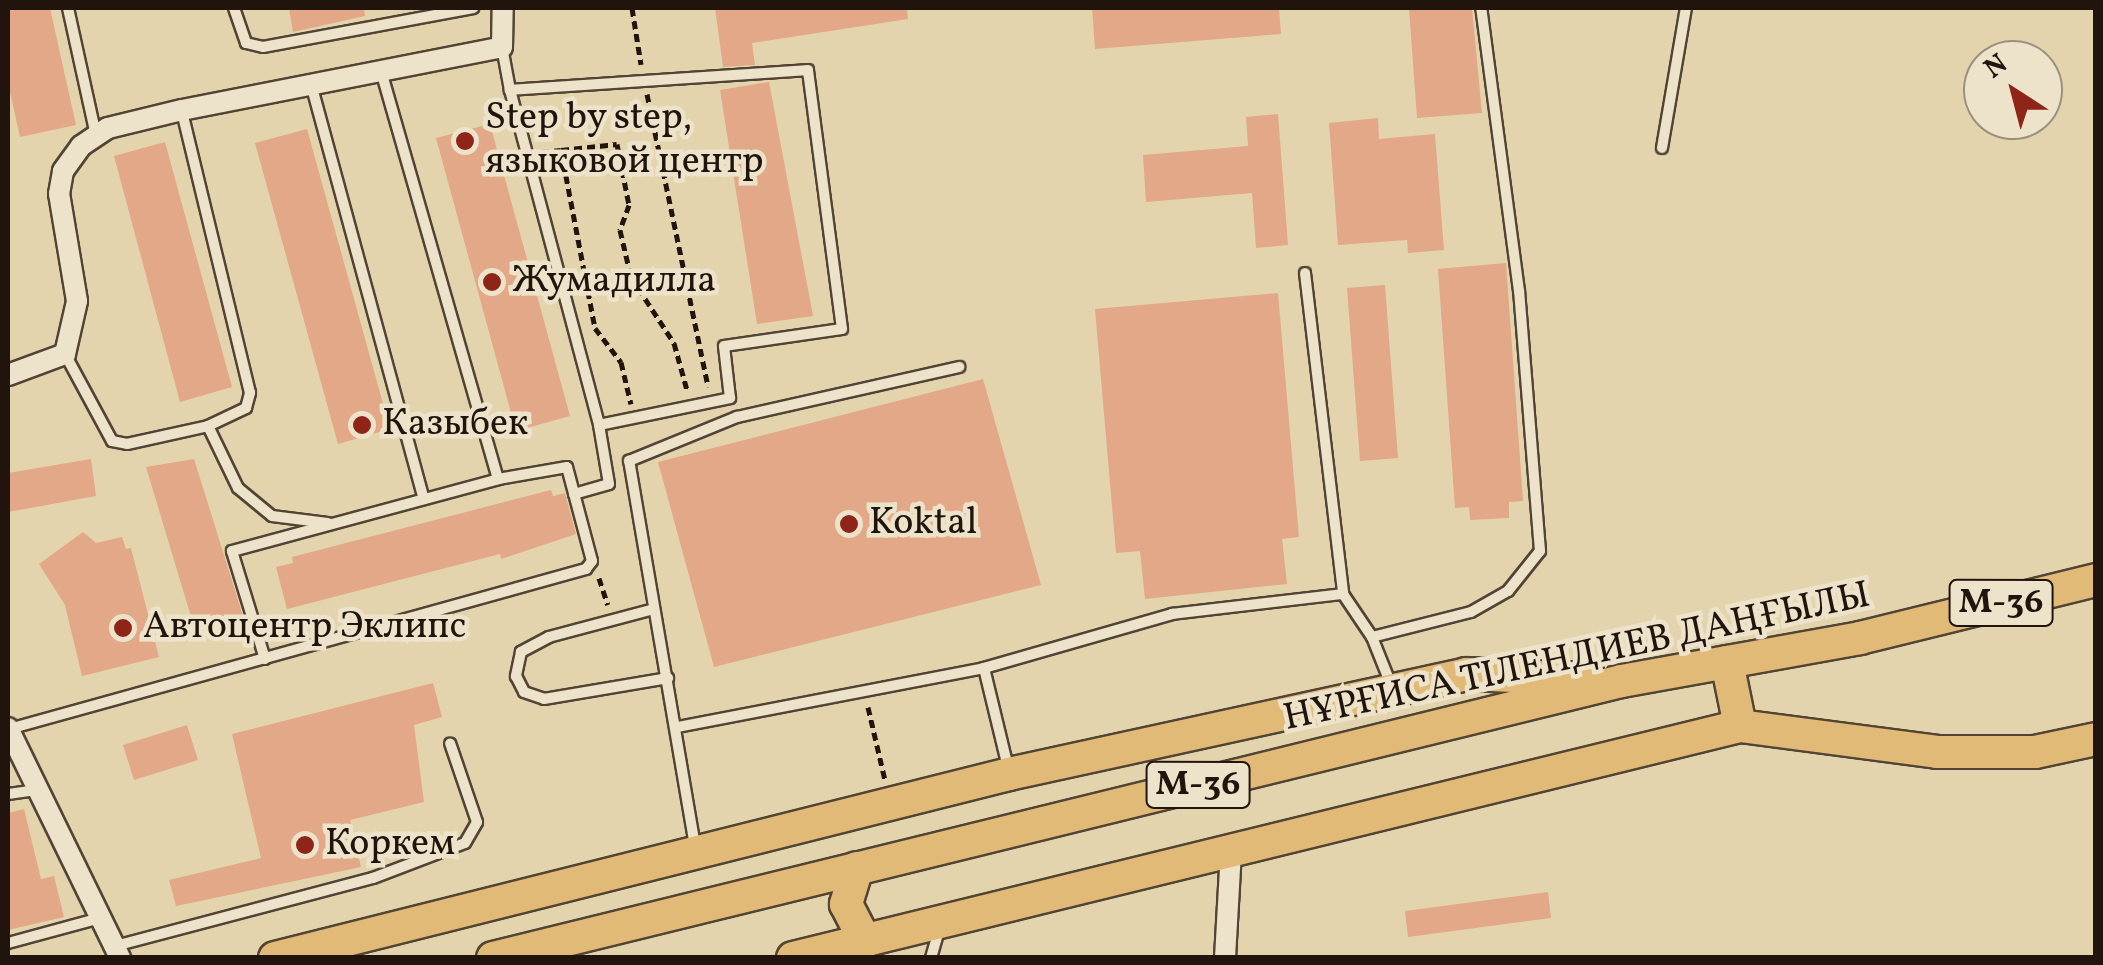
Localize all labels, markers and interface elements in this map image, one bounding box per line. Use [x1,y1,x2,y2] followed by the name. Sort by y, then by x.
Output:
[1963,40,2063,140] north arrow
[1977,45,2016,89] text: N
[485,96,764,185] place label: Step by step, языковой центр
[454,130,476,152] marker: Step by step, языковой центр
[512,259,716,305] place label: Жумадилла
[481,271,503,293] marker: Жумадилла
[382,402,528,448] place label: Казыбек
[351,414,373,436] marker: Казыбек
[869,501,977,547] place label: Koktal
[838,513,860,535] marker: Koktal
[1279,573,1875,743] street label: НҰРҒИСА ТІЛЕНДИЕВ ДАҢҒЫЛЫ
[1948,573,2054,633] road number: M-36
[143,605,466,651] place label: Автоцентр Эклипс
[112,617,134,639] marker: Автоцентр Эклипс
[1146,755,1250,815] road number: M-36
[325,822,455,868] place label: Коркем
[294,834,316,856] marker: Коркем

